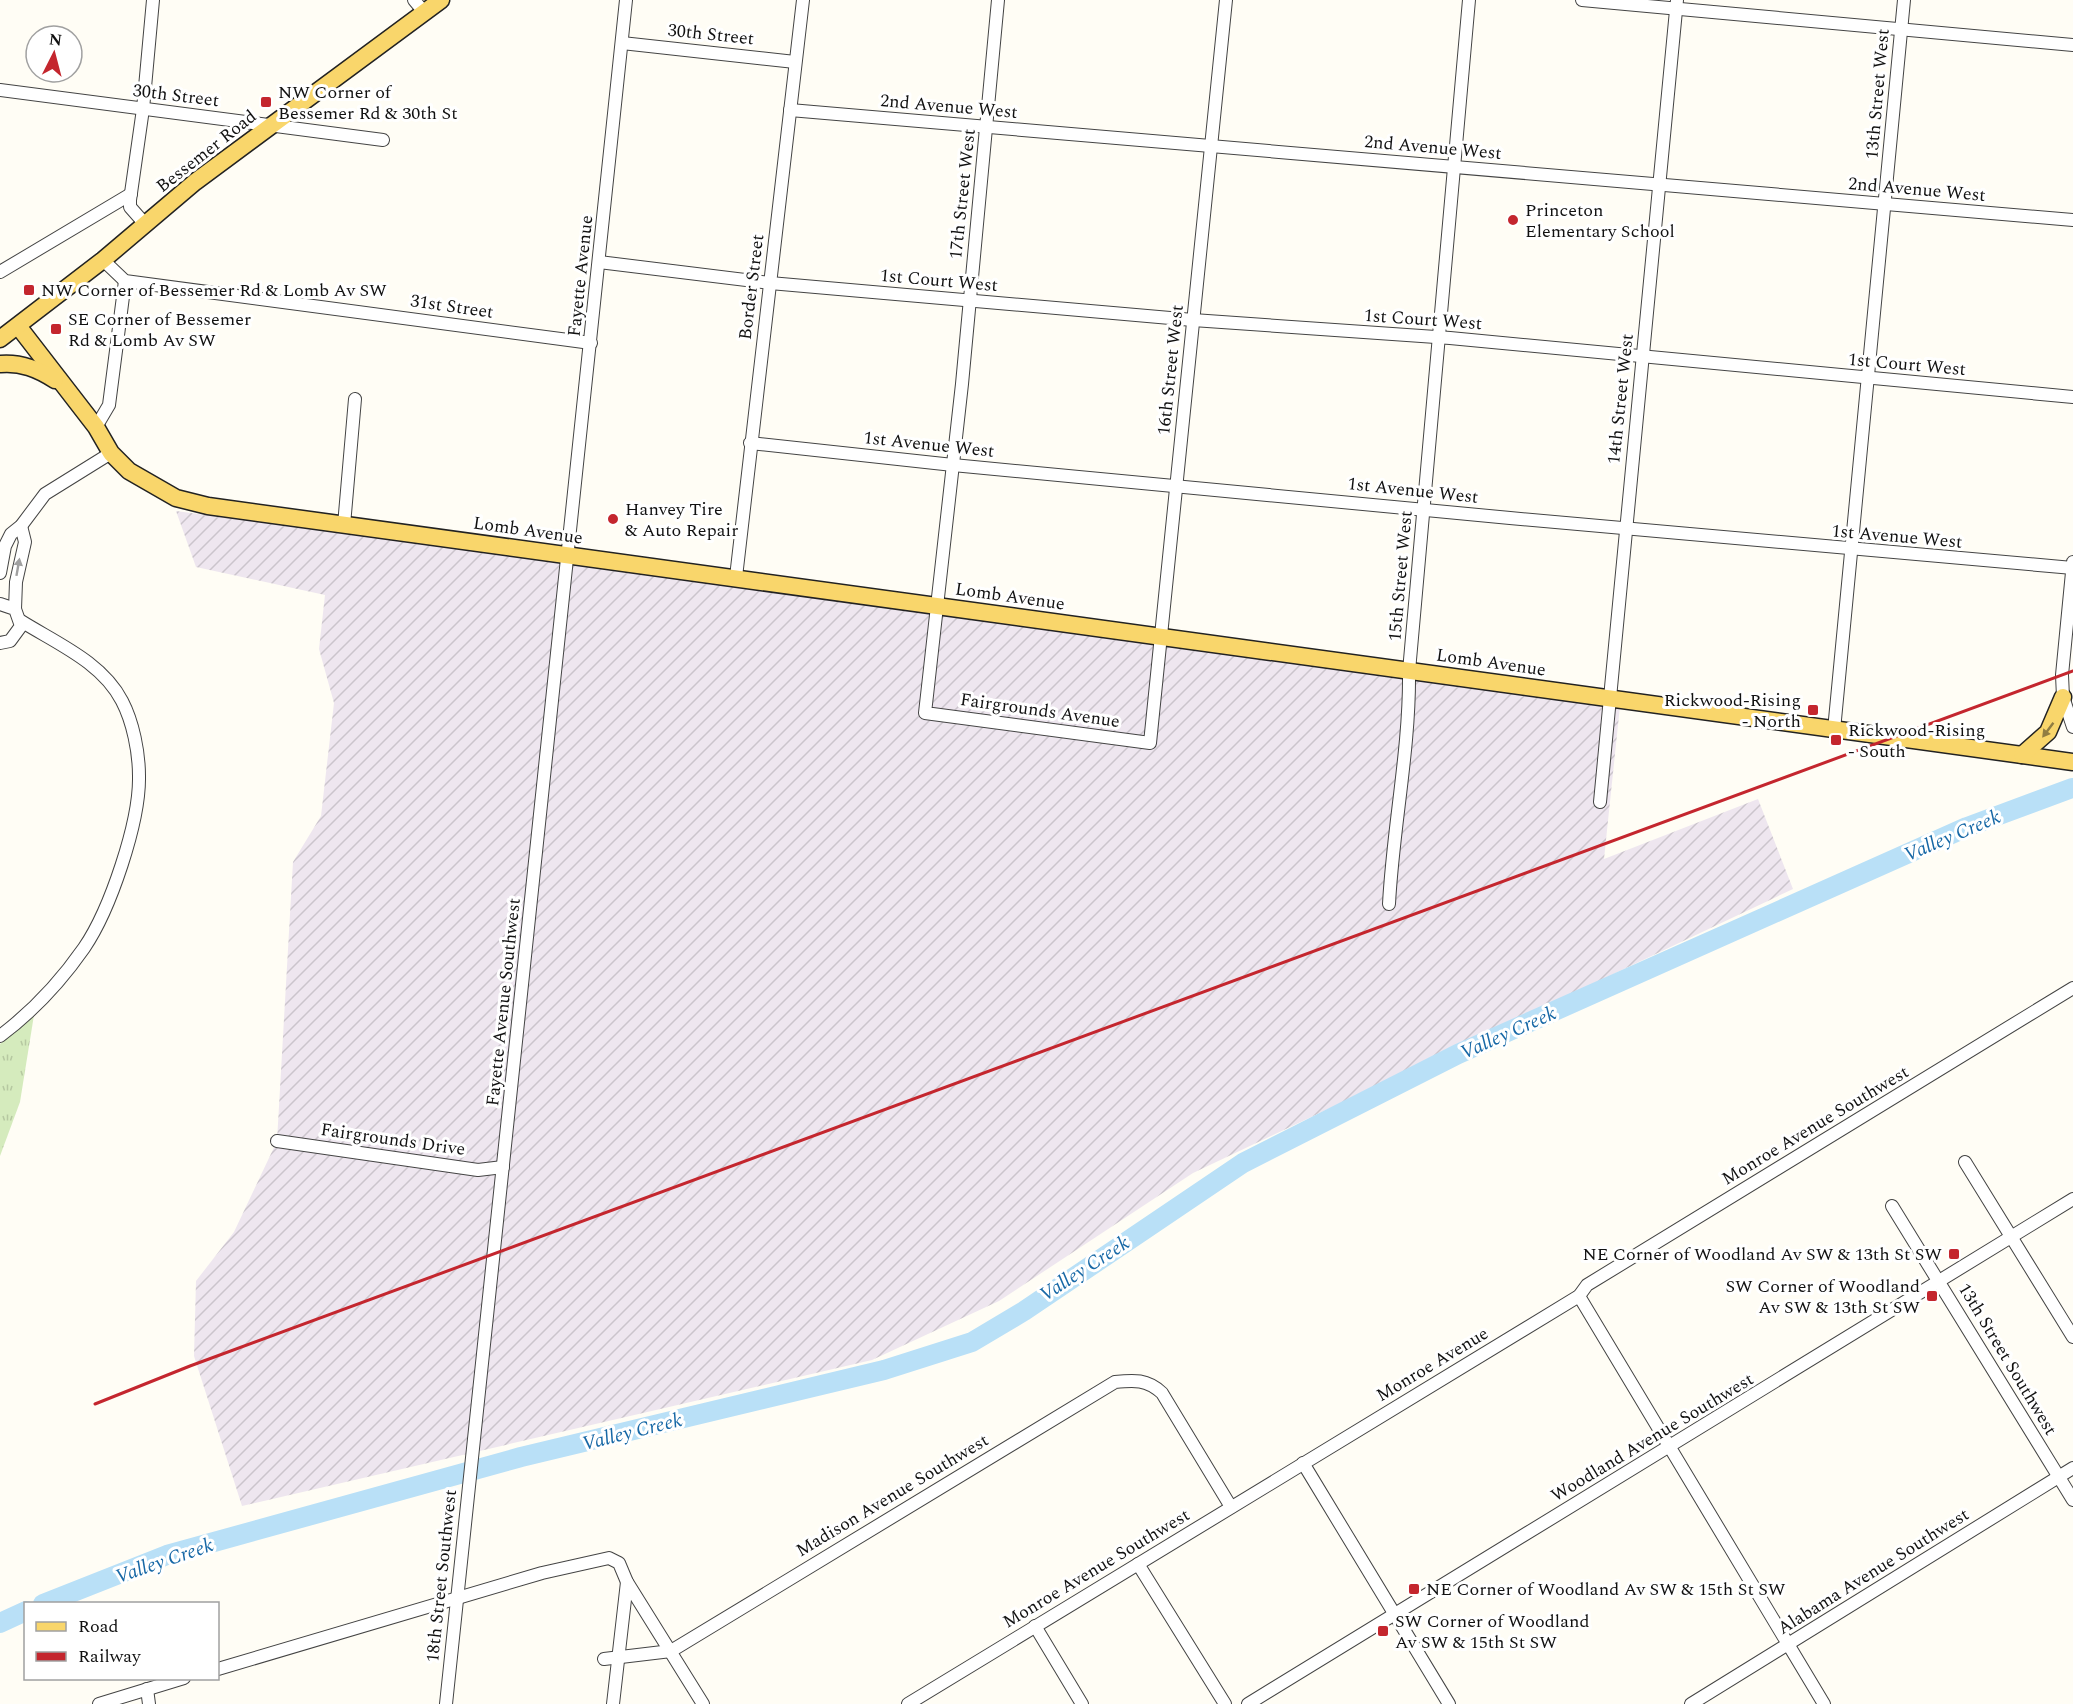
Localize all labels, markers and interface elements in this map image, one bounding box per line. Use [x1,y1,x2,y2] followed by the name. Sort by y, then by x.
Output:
[666,17,755,52] street label: 30th Street
[24,24,84,84] north arrow
[48,27,63,53] text: N
[1858,28,1897,161] street label: 13th Street West
[131,77,221,114] street label: 30th Street
[278,79,458,127] place label: NW Corner of Bessemer Rd & 30th St
[879,87,1019,126] street label: 2nd Avenue West
[259,95,273,109] marker: NW Corner of Bessemer Rd & 30th St
[150,103,262,199] street label: Bessemer Road
[942,127,983,261] street label: 17th Street West
[1363,128,1503,167] street label: 2nd Avenue West
[1847,170,1987,209] street label: 2nd Avenue West
[1525,197,1675,245] place label: Princeton Elementary School
[1506,213,1520,227] marker: Princeton Elementary School
[561,214,600,338] street label: Fayette Avenue
[732,233,771,342] street label: Border Street
[879,262,999,299] street label: 1st Court West
[41,277,387,304] place label: NW Corner of Bessemer Rd & Lomb Av SW
[22,283,36,297] marker: NW Corner of Bessemer Rd & Lomb Av SW
[409,287,495,326] street label: 31st Street
[1363,302,1483,337] street label: 1st Court West
[1150,303,1191,437] street label: 16th Street West
[68,306,251,354] place label: SE Corner of Bessemer Rd & Lomb Av SW
[49,322,63,336] marker: SE Corner of Bessemer Rd & Lomb Av SW
[1600,332,1641,466] street label: 14th Street West
[1847,346,1967,383] street label: 1st Court West
[862,424,996,465] street label: 1st Avenue West
[1346,470,1480,511] street label: 1st Avenue West
[625,496,738,544] place label: Hanvey Tire & Auto Repair
[471,509,584,552] street label: Lomb Avenue
[1381,510,1420,643] street label: 15th Street West
[606,512,620,526] marker: Hanvey Tire & Auto Repair
[1830,517,1964,556] street label: 1st Avenue West
[14,557,23,576] one-way arrow
[953,575,1066,618] street label: Lomb Avenue
[1434,641,1547,684] street label: Lomb Avenue
[958,686,1122,735] street label: Fairgrounds Avenue
[1664,687,1801,735] place label: Rickwood-Rising - North
[1806,703,1820,717] marker: Rickwood-Rising - North
[1848,717,1985,765] place label: Rickwood-Rising - South
[2042,722,2055,738] one-way arrow
[1829,733,1843,747] marker: Rickwood-Rising - South
[1899,802,2006,870] water label: Valley Creek
[479,897,528,1108] street label: Fayette Avenue Southwest
[1456,998,1562,1067] water label: Valley Creek
[1717,1059,1914,1192] street label: Monroe Avenue Southwest
[319,1116,467,1163] street label: Fairgrounds Drive
[1033,1228,1136,1309] water label: Valley Creek
[1582,1241,1942,1268] place label: NE Corner of Woodland Av SW & 13th St SW
[1947,1247,1961,1261] marker: NE Corner of Woodland Av SW & 13th St SW
[1726,1273,1920,1321] place label: SW Corner of Woodland Av SW & 13th St SW
[1951,1278,2064,1441] street label: 13th Street Southwest
[1925,1289,1939,1303] marker: SW Corner of Woodland Av SW & 13th St SW
[1371,1320,1494,1409] street label: Monroe Avenue
[1546,1366,1759,1509] street label: Woodland Avenue Southwest
[579,1405,686,1459] water label: Valley Creek
[791,1427,994,1564] street label: Madison Avenue Southwest
[419,1488,464,1664] street label: 18th Street Southwest
[1772,1501,1974,1642] street label: Alabama Avenue Southwest
[998,1502,1195,1635] street label: Monroe Avenue Southwest
[111,1530,218,1592] water label: Valley Creek
[1426,1576,1786,1603] place label: NE Corner of Woodland Av SW & 15th St SW
[1407,1582,1421,1596] marker: NE Corner of Woodland Av SW & 15th St SW
[24,1602,219,1680] legend
[1395,1608,1589,1656] place label: SW Corner of Woodland Av SW & 15th St SW
[78,1613,119,1640] text: Road
[1376,1624,1390,1638] marker: SW Corner of Woodland Av SW & 15th St SW
[78,1643,142,1670] text: Railway

